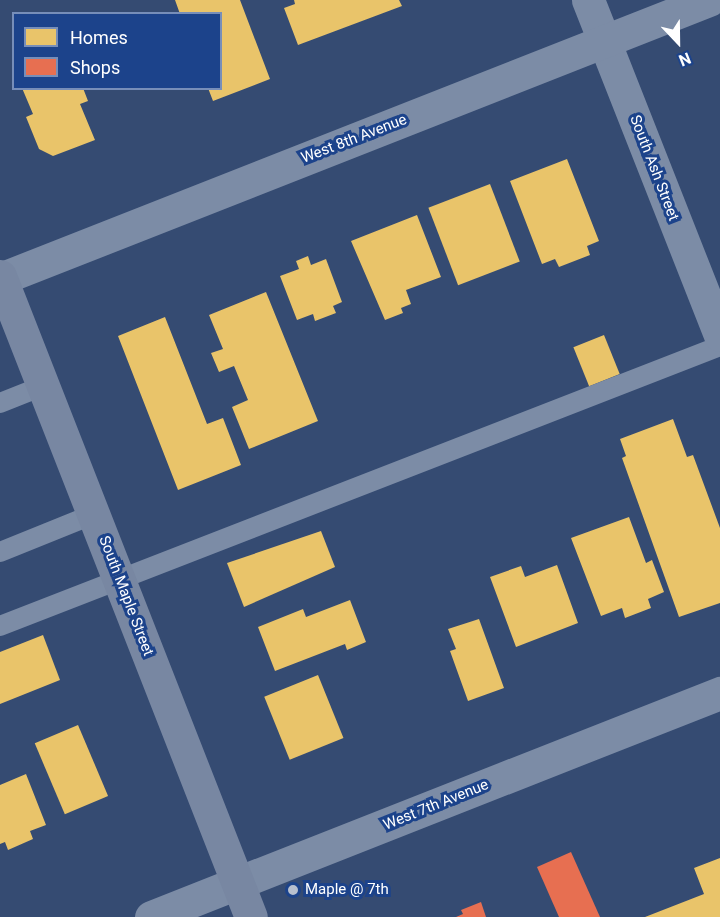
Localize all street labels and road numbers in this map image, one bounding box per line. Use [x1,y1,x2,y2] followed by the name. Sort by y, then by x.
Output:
[299,111,409,167] street label: West 8th Avenue
[626,113,682,223] street label: South Ash Street
[95,533,157,659] street label: South Maple Street
[381,776,491,834] street label: West 7th Avenue

